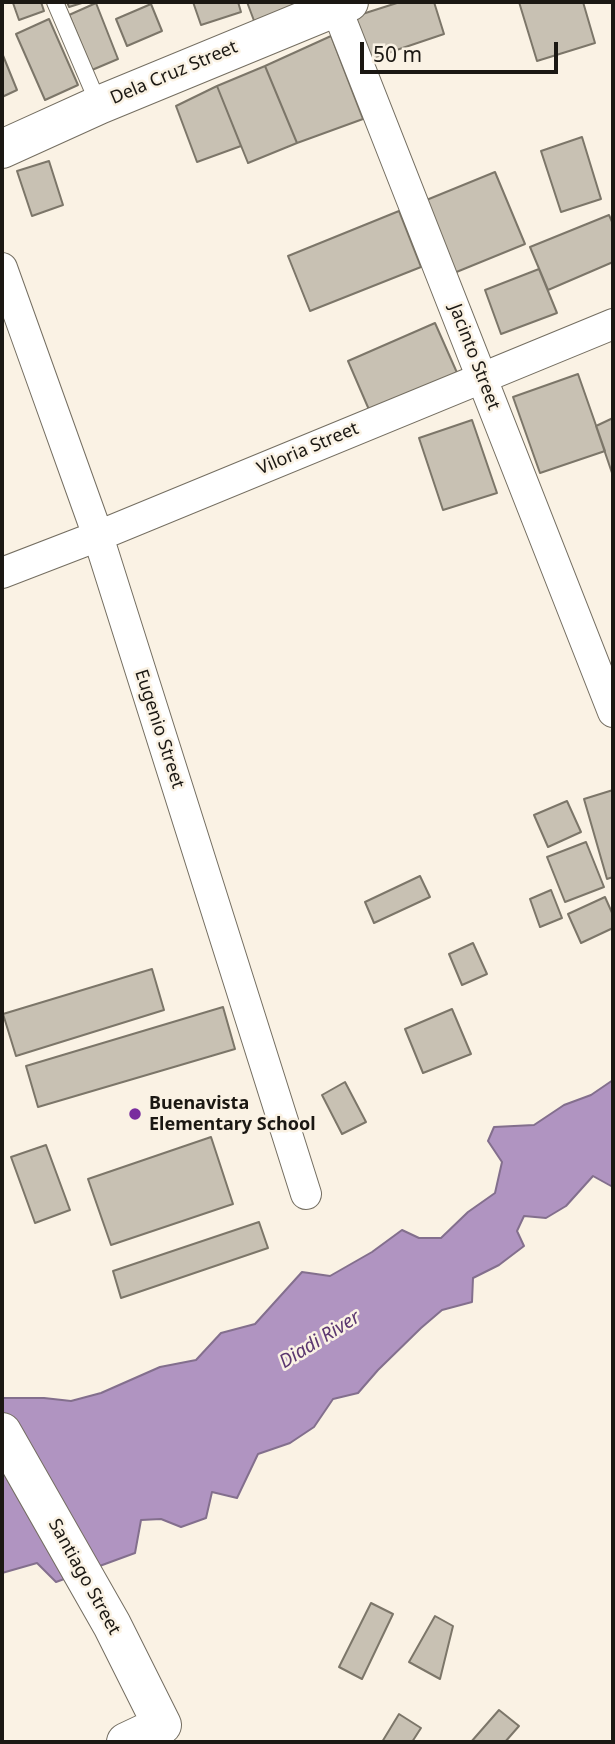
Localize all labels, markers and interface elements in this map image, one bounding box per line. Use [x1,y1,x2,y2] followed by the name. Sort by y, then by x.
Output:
[363,28,561,72] scale bar
[107,36,241,110] street label: Dela Cruz Street
[373,40,422,68] text: 50 m
[444,301,504,413] street label: Jacinto Street
[254,418,362,480] street label: Viloria Street
[130,667,188,791] street label: Eugenio Street
[149,1093,316,1136] place label: Buenavista Elementary School
[127,1106,143,1122] marker: Buenavista Elementary School
[275,1306,365,1374] water label: Diadi River
[43,1515,125,1639] street label: Santiago Street

